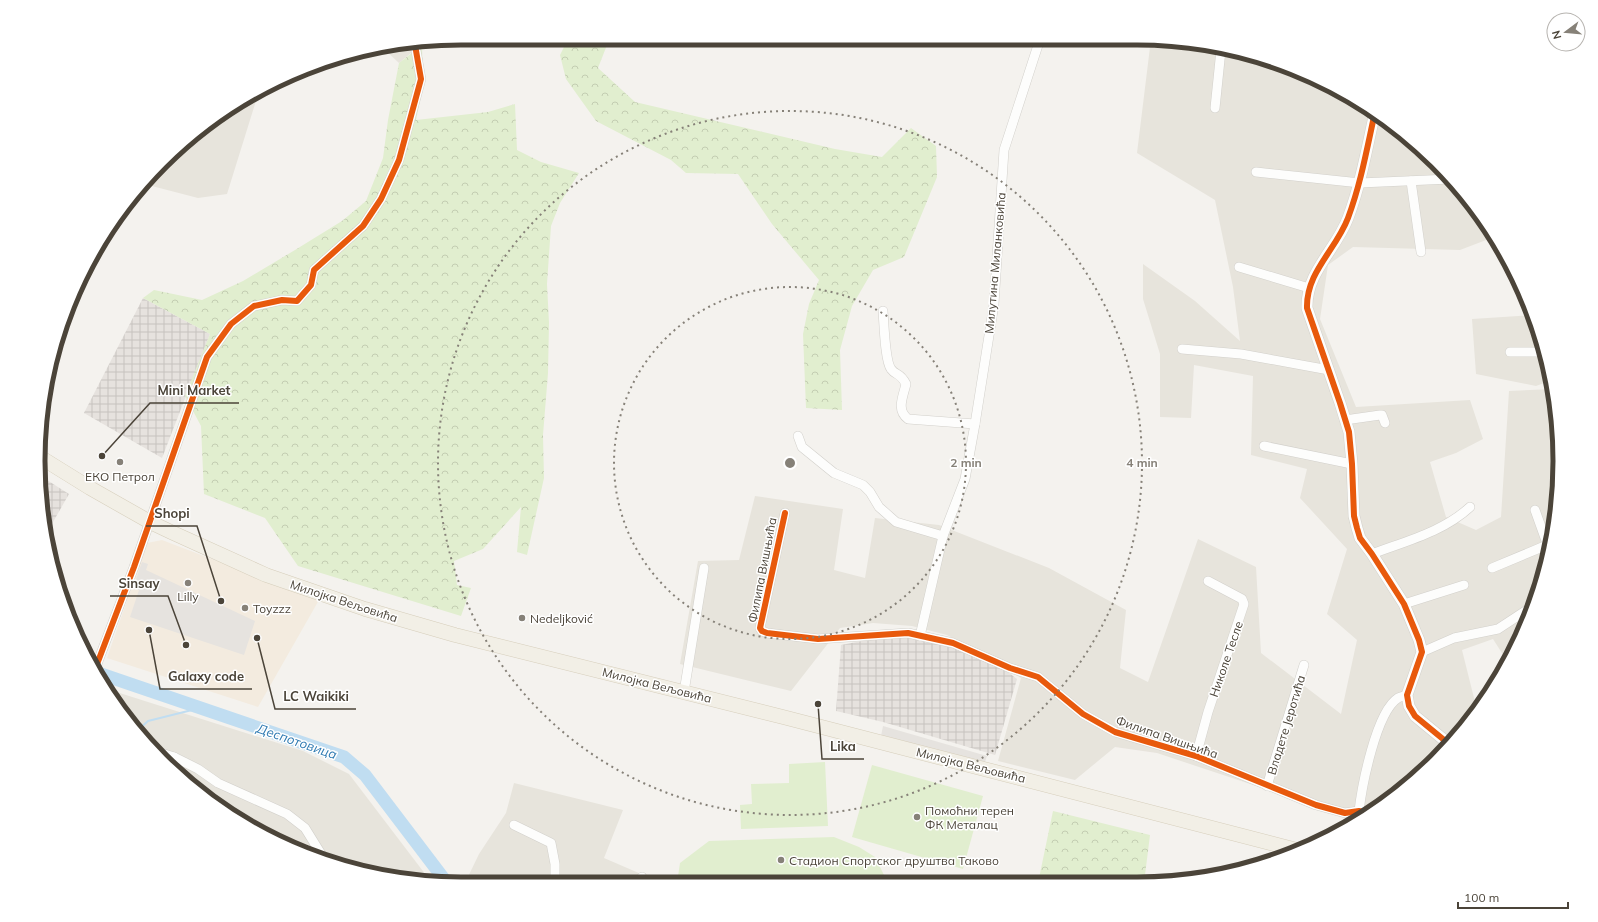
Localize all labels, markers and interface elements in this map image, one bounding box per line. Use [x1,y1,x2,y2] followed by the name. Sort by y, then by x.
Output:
[1546,12,1586,52] north arrow
[1549,29,1564,41] text: N
[981,192,1009,334] street label: Милутина Миланковића
[150,378,239,403] callout: Mini Market
[157,382,231,398] text: Mini Market
[950,455,982,470] text: 2 min
[1126,455,1158,470] text: 4 min
[783,456,797,470] centre of rings
[115,457,125,467] marker: ЕКО Петрол
[85,469,155,484] place label: ЕКО Петрол
[146,501,197,526] callout: Shopi
[154,505,190,521] text: Shopi
[744,516,780,624] street label: Филипа Вишњића
[110,571,168,596] callout: Sinsay
[118,575,161,592] text: Sinsay
[288,577,400,625] street label: Милојка Вељовића
[183,578,193,588] marker: Lilly
[177,589,199,604] place label: Lilly
[253,601,291,616] place label: Toyzzz
[240,603,250,613] marker: Toyzzz
[530,611,593,626] place label: Nedeljković
[517,613,527,623] marker: Nedeljković
[1206,619,1246,699] street label: Николе Тесле
[160,664,252,689] callout: Galaxy code
[601,664,713,706] street label: Милојка Вељовића
[168,668,244,685] text: Galaxy code
[1264,673,1308,777] street label: Владете Јеротића
[275,684,356,709] callout: LC Waikiki
[283,688,349,704] text: LC Waikiki
[1114,713,1220,761] street label: Филипа Вишњића
[254,719,339,762] water label: Деспотовица
[822,734,864,759] callout: Lika
[830,738,856,754] text: Lika
[915,744,1027,786] street label: Милојка Вељовића
[925,803,1014,832] place label: Помоћни терен ФК Металац
[912,812,922,822] marker: Помоћни терен ФК Металац
[789,853,999,868] place label: Стадион Спортског друштва Таково
[776,855,786,865] marker: Стадион Спортског друштва Таково
[1458,884,1568,910] scale bar
[1464,890,1499,905] text: 100 m

